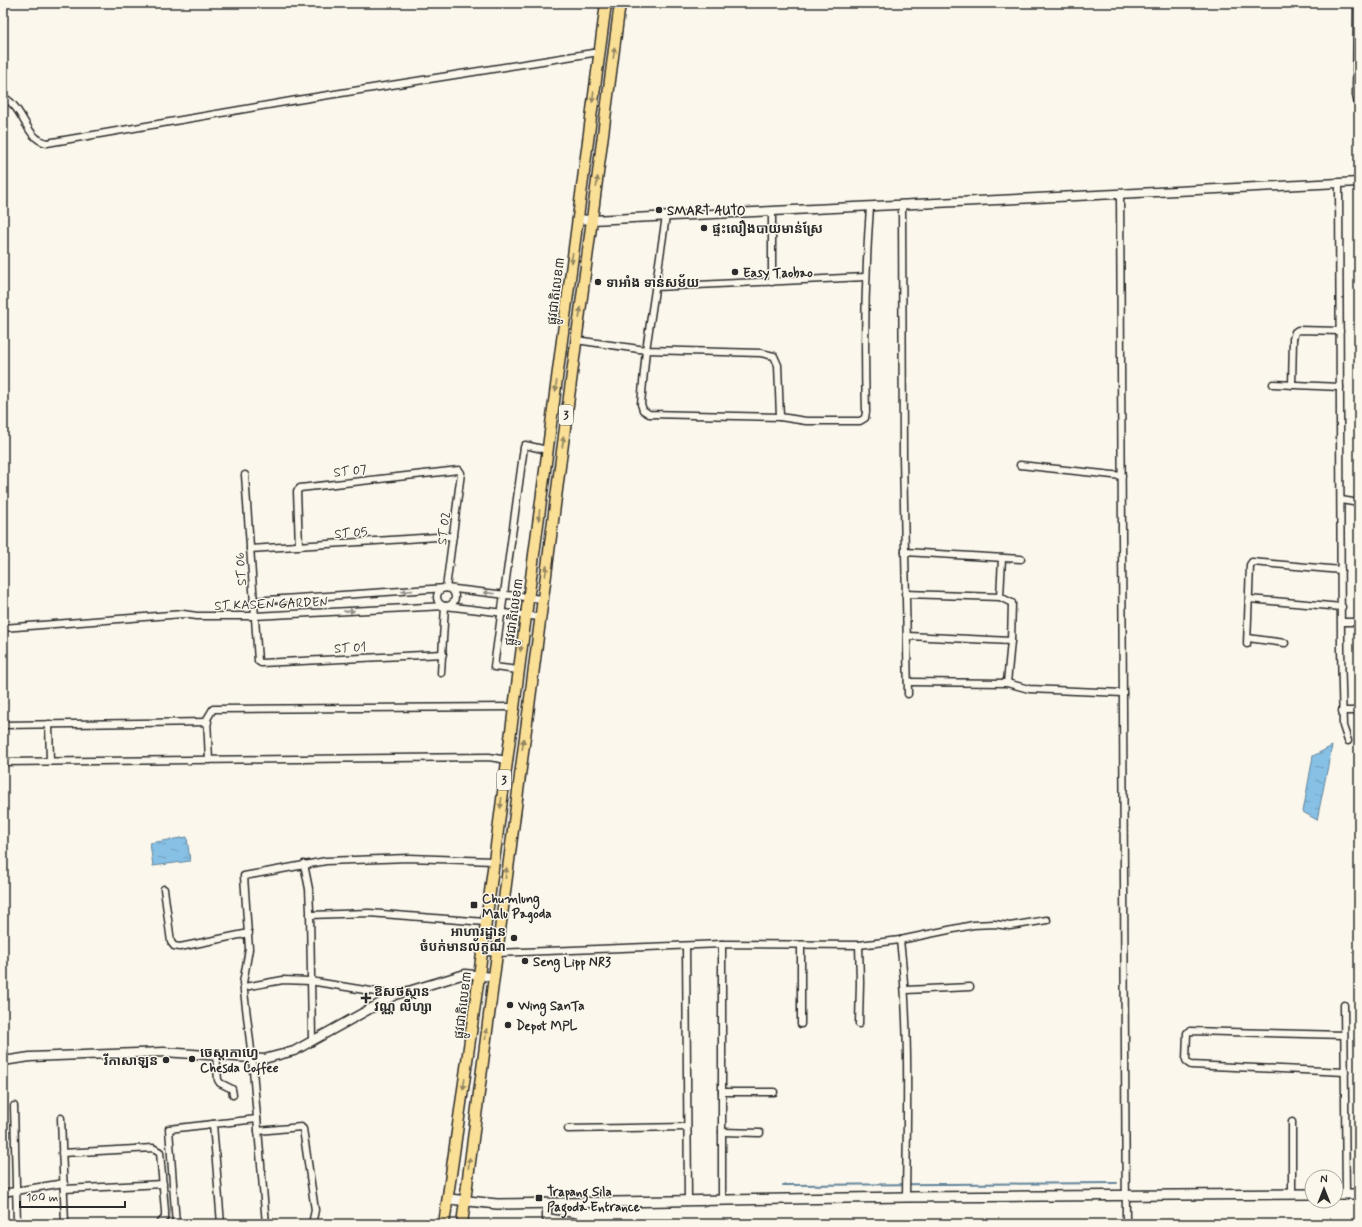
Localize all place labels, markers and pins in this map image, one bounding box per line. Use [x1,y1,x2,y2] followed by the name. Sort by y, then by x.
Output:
[667,203,746,220] place label: SMART AUTO
[654,205,664,215] marker: SMART AUTO
[712,220,823,238] place label: ផ្ទះលឿងបាយមាន់ស្រែ
[699,223,709,233] marker: ផ្ទះលឿងបាយមាន់ស្រែ
[743,265,813,282] place label: Easy Taobao
[730,267,740,277] marker: Easy Taobao
[606,274,699,292] place label: ទាអាំង ទាន់សម័យ
[593,277,603,287] marker: ទាអាំង ទាន់សម័យ
[482,891,552,924] place label: Chumlung Malu Pagoda
[469,900,479,910] marker: Chumlung Malu Pagoda
[420,924,506,956] place label: អាហារដ្ឋាន ចំបក់មានល័ក្ខណ៏
[509,933,519,943] marker: អាហារដ្ឋាន ចំបក់មានល័ក្ខណ៏
[533,954,611,973] place label: Seng Lipp NR3
[520,956,530,966] marker: Seng Lipp NR3
[374,984,432,1016] place label: ឱសថស្ថាន វណ្ណ លីហ្សា
[361,993,371,1003] marker: ឱសថស្ថាន វណ្ណ លីហ្សា
[517,998,585,1017] place label: Wing SanTa
[505,1000,515,1010] marker: Wing SanTa
[516,1018,578,1035] place label: Depot MPL
[503,1020,513,1030] marker: Depot MPL
[200,1045,279,1077] place label: ចេស្ដាកាហ្វេ Chesda Coffee
[103,1053,158,1070] place label: រីកាសាឡន
[187,1054,197,1064] marker: ចេស្ដាកាហ្វេ Chesda Coffee
[161,1055,171,1065] marker: រីកាសាឡន
[547,1184,640,1219] place label: Trapang Sila Pagoda Entrance
[534,1193,544,1203] marker: Trapang Sila Pagoda Entrance

